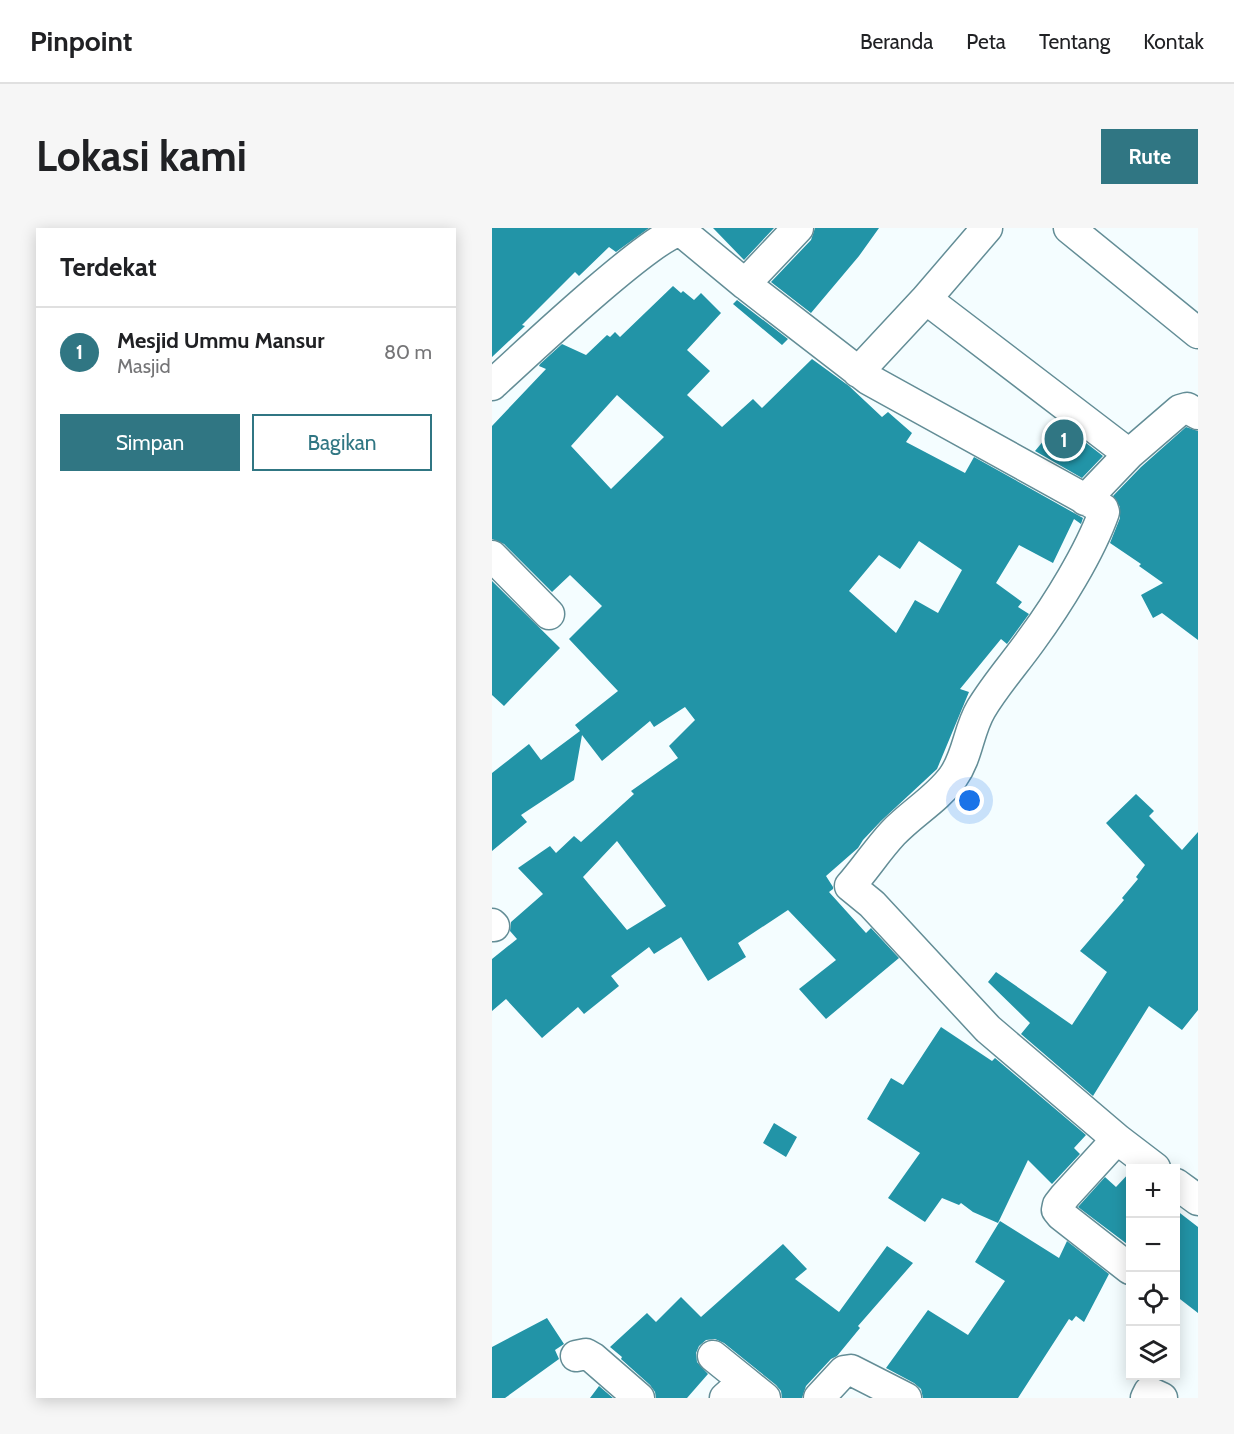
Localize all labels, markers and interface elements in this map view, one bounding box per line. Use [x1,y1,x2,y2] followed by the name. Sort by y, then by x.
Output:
[30,24,132,58] text: Pinpoint
[860,29,933,54] text: Beranda
[966,29,1006,54] text: Peta
[1039,29,1110,54] text: Tentang
[1143,29,1204,54] text: Kontak
[1101,129,1198,184] button: Rute
[36,130,247,182] text: Lokasi kami
[60,251,157,283] text: Terdekat
[117,327,324,354] text: Mesjid Ummu Mansur
[76,340,83,364] text: 1
[384,340,432,364] text: 80 m
[117,354,171,378] text: Masjid
[60,414,240,471] button: Simpan
[252,414,432,471] button: Bagikan
[1044,416,1084,462] pin: 1
[955,786,984,815] your location
[1126,1164,1180,1380] map controls
[1126,1164,1180,1218] button: +
[1126,1218,1180,1272] button: −
[1126,1272,1180,1326] button: locate
[1126,1326,1180,1380] button: layers

